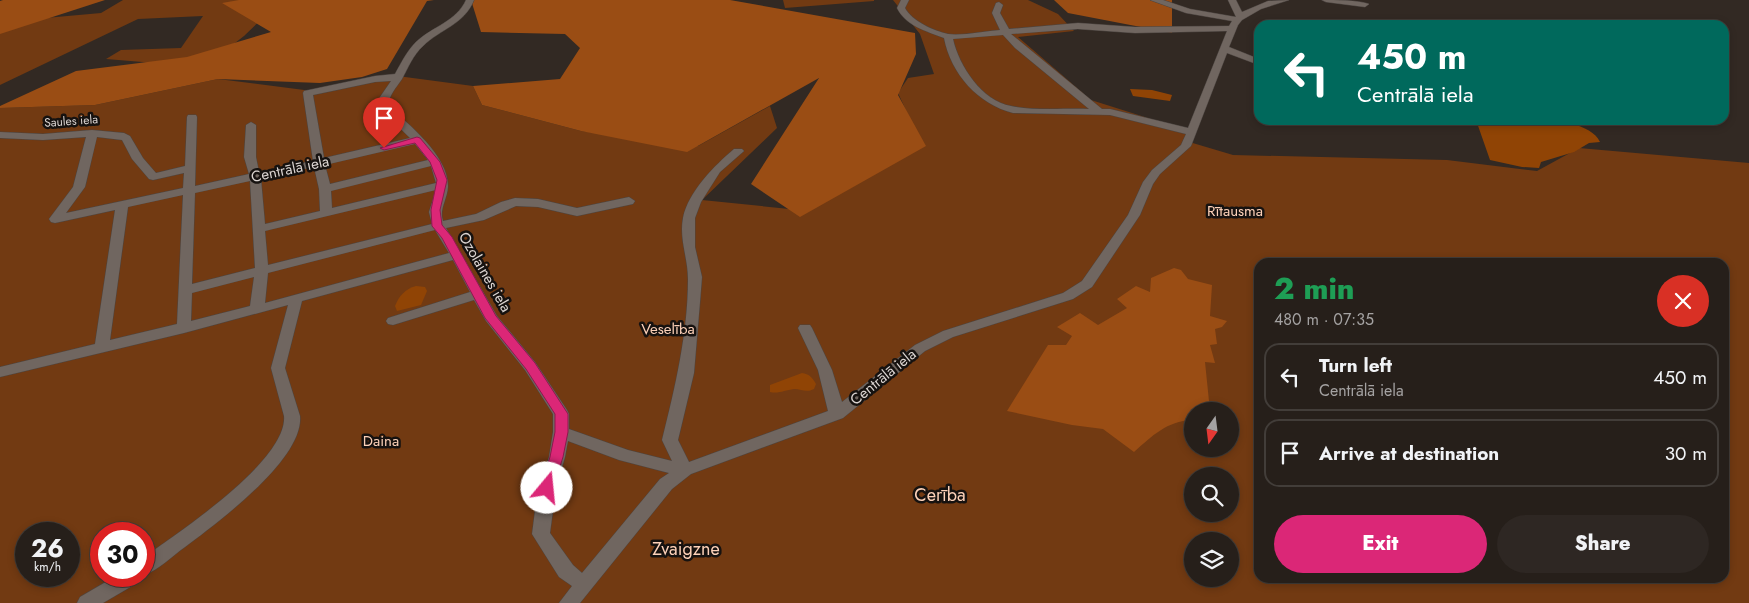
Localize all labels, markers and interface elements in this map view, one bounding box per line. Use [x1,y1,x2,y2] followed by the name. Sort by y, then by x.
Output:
[1357,32,1466,82] text: 450 m
[1274,40,1339,105] icon: left
[1357,78,1473,110] text: Centrālā iela
[363,97,405,148] pin
[370,104,398,132] icon: arrive
[44,110,99,132] street label: Saules iela
[249,150,331,188] street label: Centrālā iela
[1207,200,1263,222] park label: Rītausma
[453,228,517,316] street label: Ozolaines iela
[1274,267,1355,310] text: 2 min
[1657,275,1709,327] button: close
[1274,308,1374,331] text: 480 m · 07:35
[641,318,695,340] park label: Veselība
[845,343,921,411] street label: Centrālā iela
[1319,352,1392,379] text: Turn left
[1276,363,1304,391] icon: left
[1653,364,1707,391] text: 450 m
[1319,379,1404,402] text: Centrālā iela
[1184,402,1239,458] north arrow
[1184,402,1239,587] map controls
[363,430,399,452] park label: Daina
[1276,439,1304,467] icon: arrive
[1319,440,1499,467] text: Arrive at destination
[1665,440,1707,467] text: 30 m
[520,461,572,513] position arrow
[1184,467,1239,522] button: search
[914,482,966,508] park label: Cerība
[1274,515,1487,573] button: Exit
[1497,515,1709,573] button: Share
[90,522,155,587] speed limit sign: 30
[31,530,64,566] text: 26
[1184,532,1239,587] button: layers
[652,536,720,562] park label: Zvaigzne
[34,558,61,576] text: km/h

